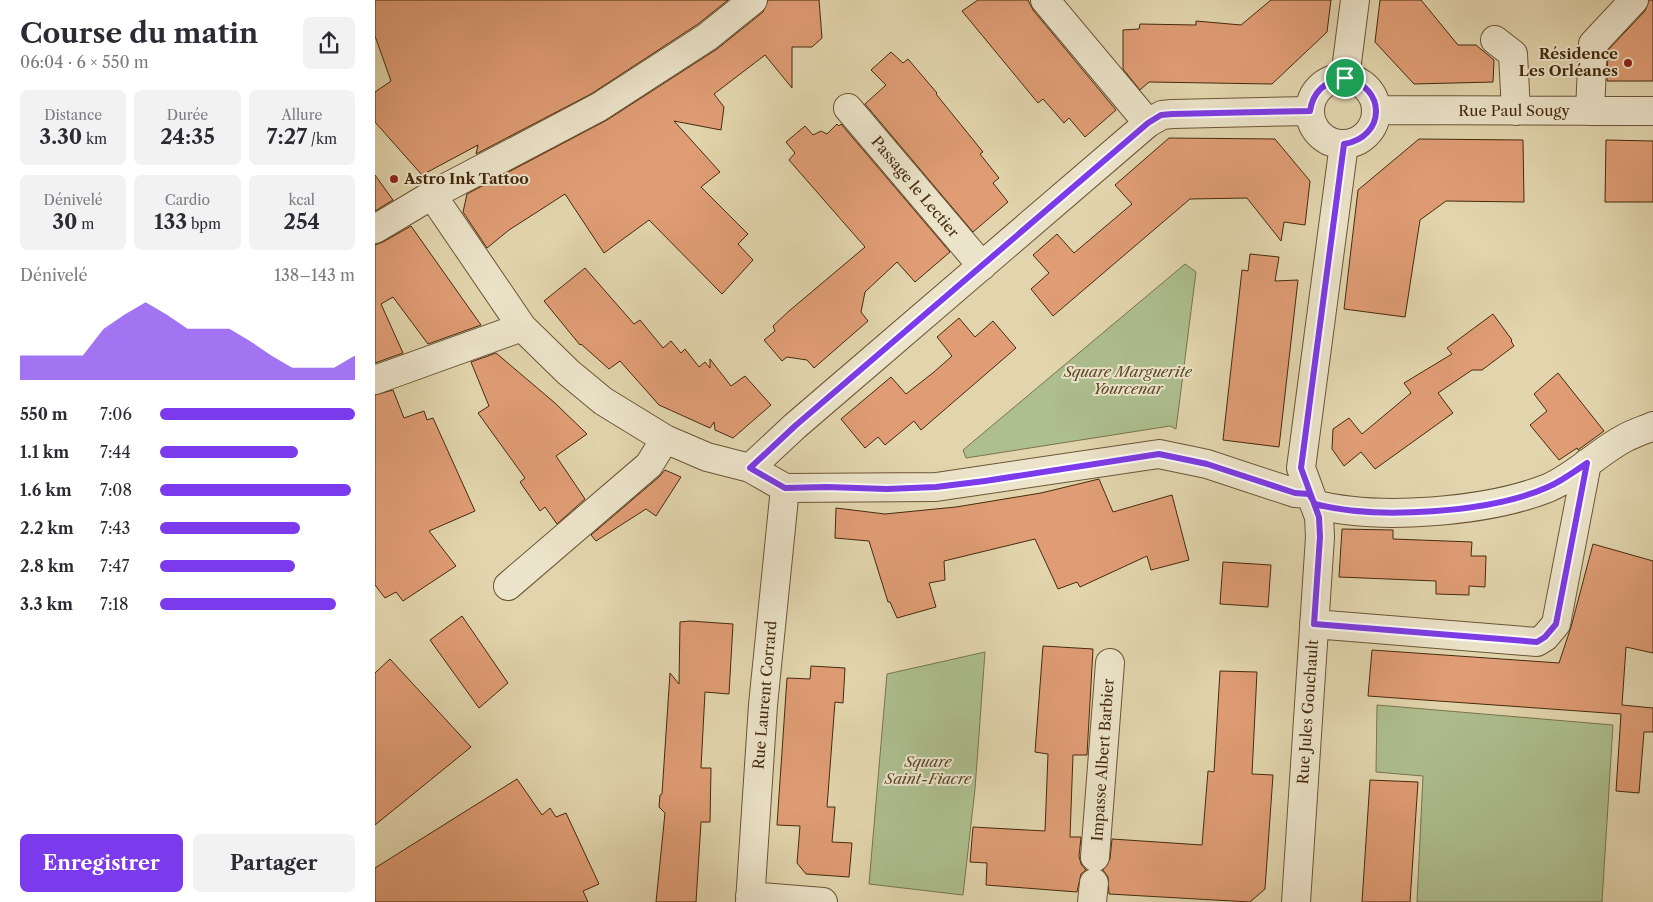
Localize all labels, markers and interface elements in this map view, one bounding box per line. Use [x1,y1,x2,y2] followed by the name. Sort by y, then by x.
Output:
[20,16,258,50] text: Course du matin
[303,17,355,69] button: share
[1519,44,1618,80] place label: Résidence Les Orléanes
[20,52,149,72] text: 06:04 · 6 × 550 m
[1324,57,1366,99] pin
[1622,57,1634,69] marker: Résidence Les Orléanes
[1331,64,1359,92] icon: arrive
[1458,101,1570,120] street label: Rue Paul Sougy
[44,106,102,124] text: Distance
[167,106,208,124] text: Durée
[281,106,322,124] text: Allure
[39,124,82,149] text: 3.30
[160,124,215,149] text: 24:35
[267,124,307,149] text: 7:27
[82,130,107,148] text: km
[307,130,337,148] text: /km
[867,132,964,242] street label: Passage le Lectier
[403,169,529,188] place label: Astro Ink Tattoo
[388,173,400,185] marker: Astro Ink Tattoo
[44,191,103,209] text: Dénivelé
[165,191,210,209] text: Cardio
[289,191,315,209] text: kcal
[52,209,77,234] text: 30
[154,209,187,234] text: 133
[284,209,320,234] text: 254
[77,215,94,233] text: m
[187,215,221,233] text: bpm
[20,265,88,285] text: Dénivelé
[274,265,355,285] text: 138–143 m
[1063,362,1193,398] park label: Square Marguerite Yourcenar
[20,404,68,424] text: 550 m
[100,404,132,424] text: 7:06
[20,442,69,462] text: 1.1 km
[100,442,131,462] text: 7:44
[20,480,72,500] text: 1.6 km
[100,480,132,500] text: 7:08
[20,518,74,538] text: 2.2 km
[100,518,130,538] text: 7:43
[20,556,74,576] text: 2.8 km
[100,556,130,576] text: 7:47
[20,594,73,614] text: 3.3 km
[100,594,129,614] text: 7:18
[749,620,780,770] street label: Rue Laurent Corrard
[1293,638,1322,785] street label: Rue Jules Gouchault
[1087,677,1118,842] street label: Impasse Albert Barbier
[884,752,972,788] park label: Square Saint-Fiacre
[20,834,183,892] button: Enregistrer
[193,834,355,892] button: Partager

